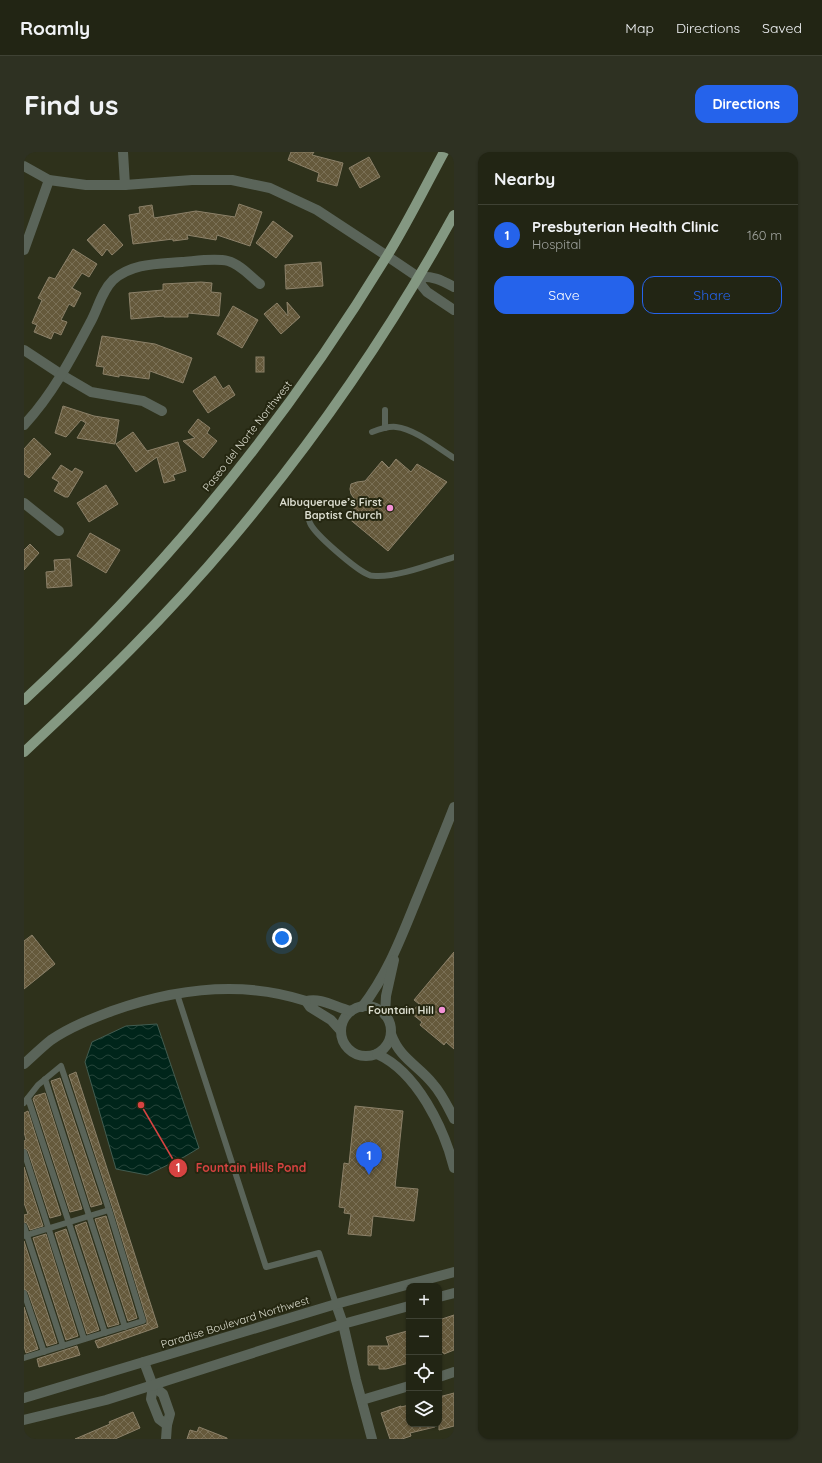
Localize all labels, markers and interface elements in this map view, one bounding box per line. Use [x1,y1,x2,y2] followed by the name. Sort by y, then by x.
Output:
[20,16,90,40] text: Roamly
[625,19,654,37] text: Map
[676,19,740,37] text: Directions
[762,19,802,37] text: Saved
[695,85,798,123] button: Directions
[24,87,118,122] text: Find us
[494,168,555,189] text: Nearby
[532,217,719,236] text: Presbyterian Health Clinic
[504,227,510,243] text: 1
[747,227,782,243] text: 160 m
[532,236,581,252] text: Hospital
[494,276,634,314] button: Save
[642,276,782,314] button: Share
[199,378,295,494] street label: Paseo del Norte Northwest
[280,495,382,522] place label: Albuquerque’s First Baptist Church
[385,503,395,513] marker: Albuquerque’s First Baptist Church
[272,928,292,948] your location
[368,1003,434,1017] place label: Fountain Hill
[437,1005,447,1015] marker: Fountain Hill
[356,1142,382,1175] pin: 1
[168,1156,314,1180] callout: Fountain Hills Pond
[176,1160,180,1175] text: 1
[196,1160,306,1175] text: Fountain Hills Pond
[406,1283,442,1427] map controls
[406,1283,442,1319] button: +
[159,1293,311,1351] street label: Paradise Boulevard Northwest
[406,1319,442,1355] button: −
[406,1355,442,1391] button: locate
[406,1391,442,1427] button: layers

